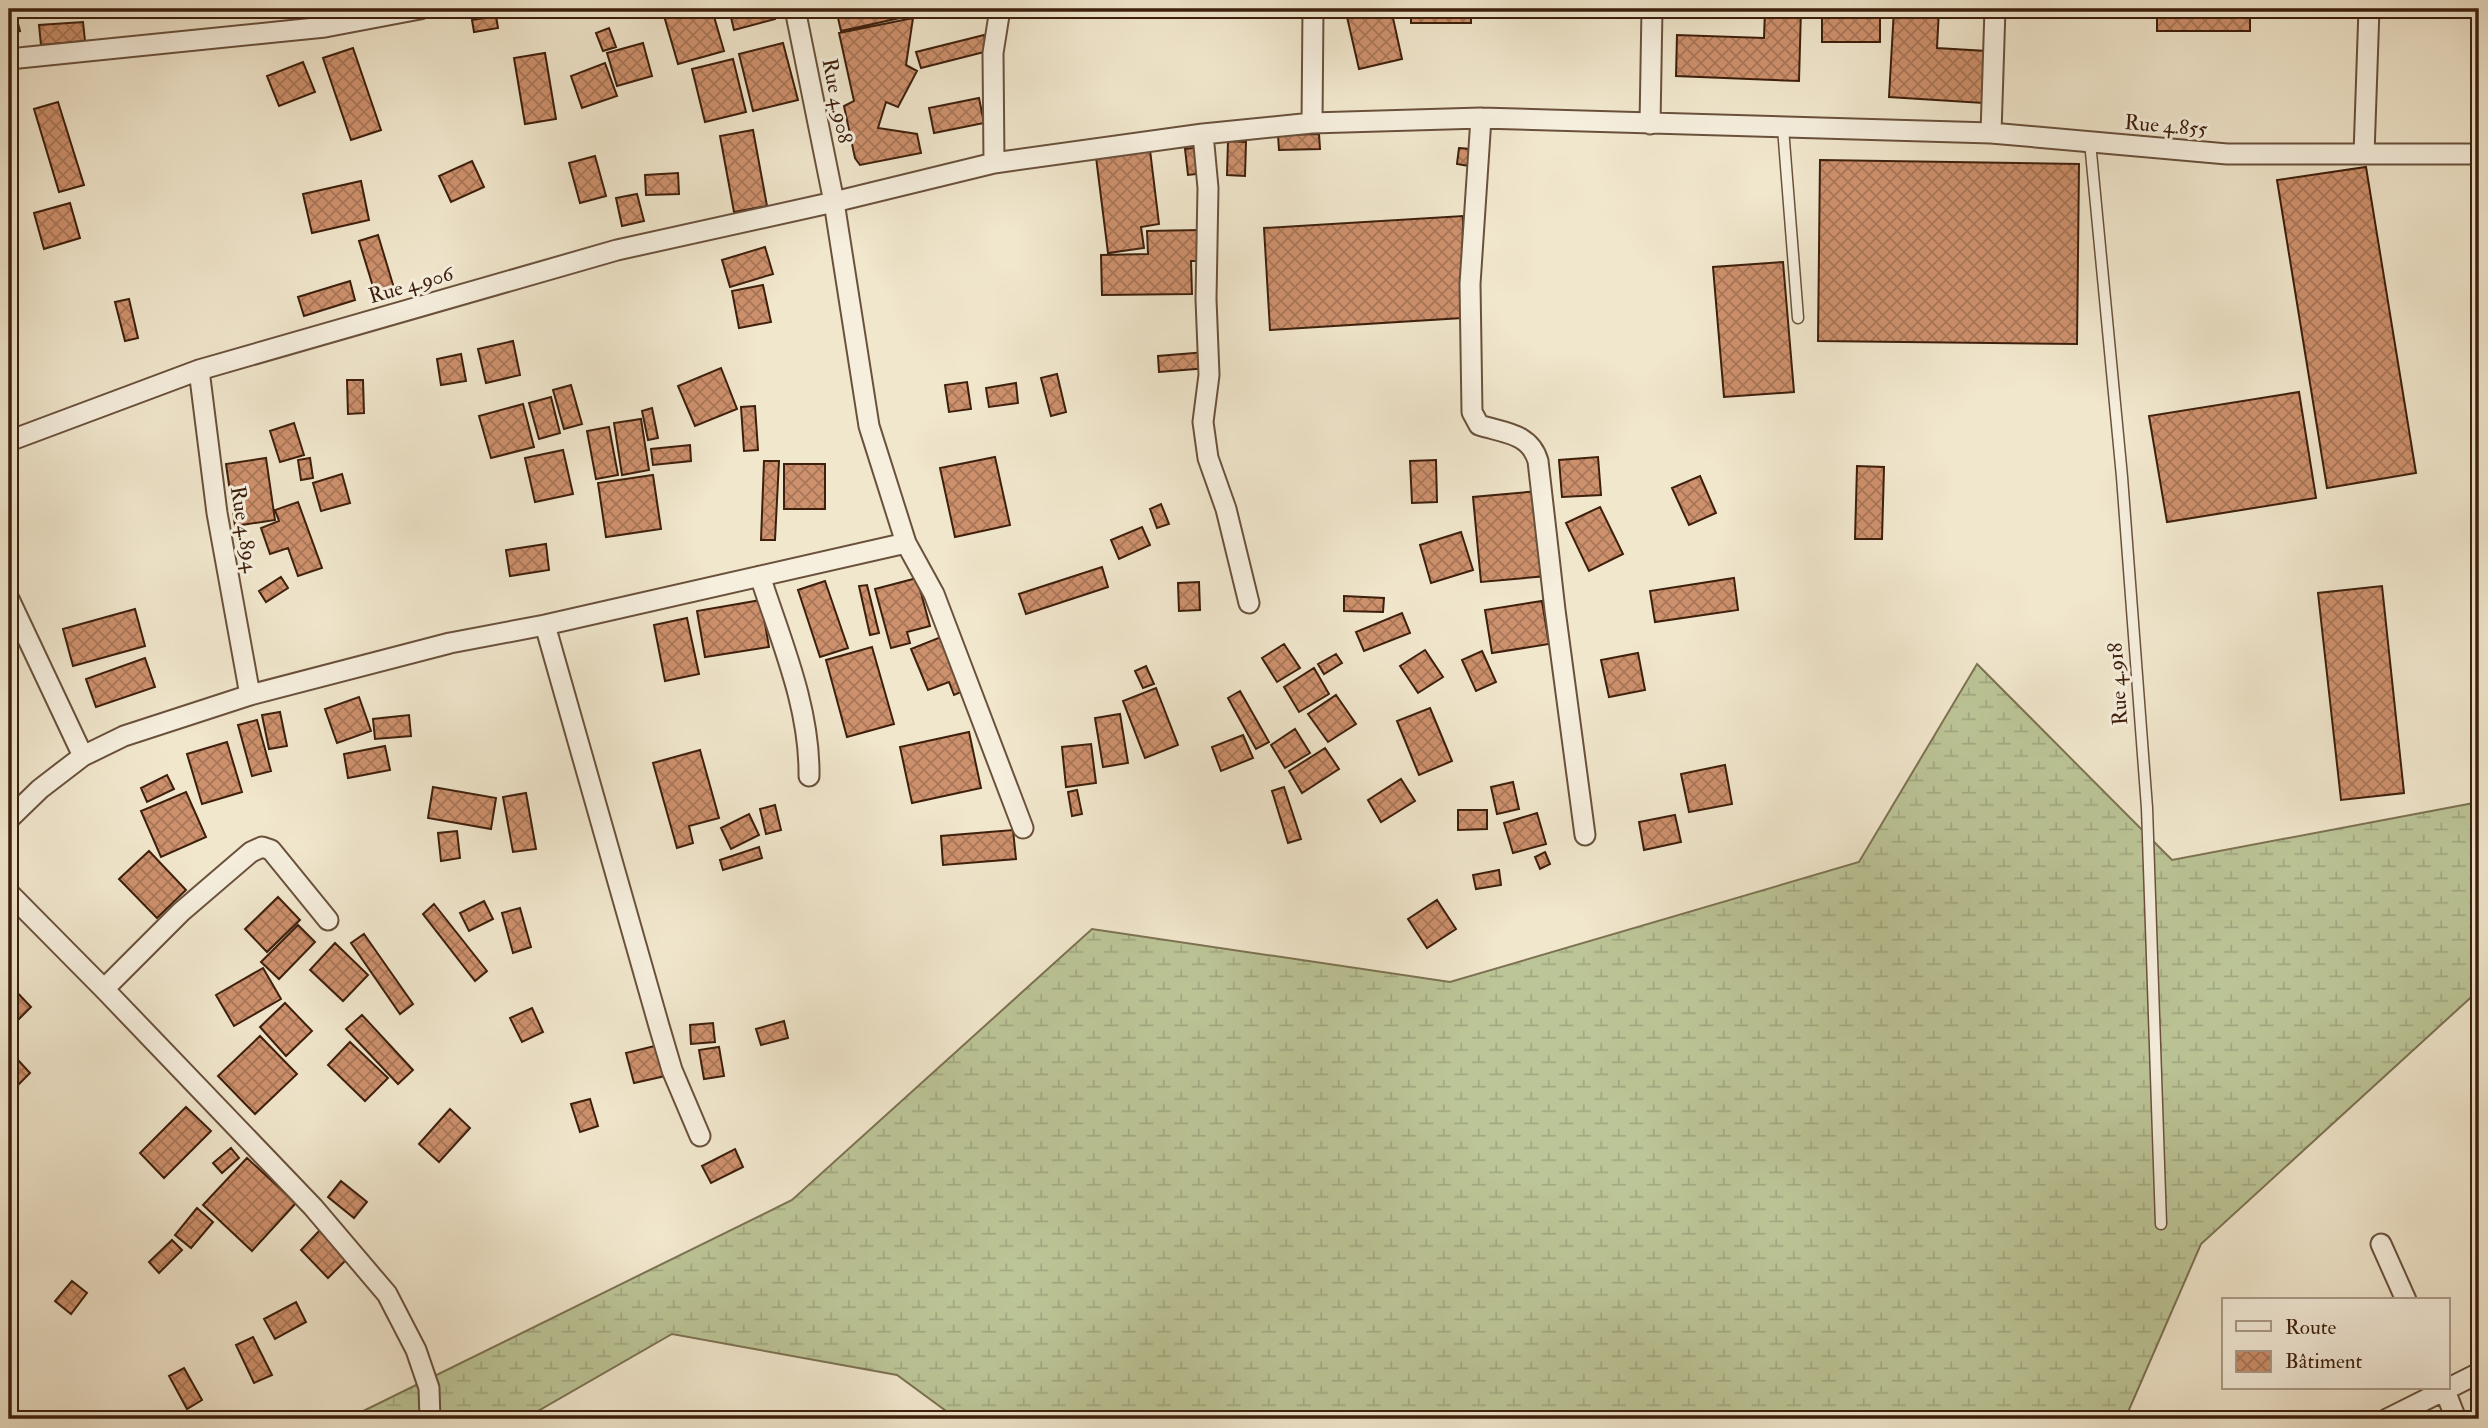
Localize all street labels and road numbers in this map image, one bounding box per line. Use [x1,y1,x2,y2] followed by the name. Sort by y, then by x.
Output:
[816,56,858,146] street label: Rue 4.908
[2123,109,2209,143] street label: Rue 4.855
[366,260,458,310] street label: Rue 4.906
[224,484,264,576] street label: Rue 4.894
[2102,642,2134,726] street label: Rue 4.918

